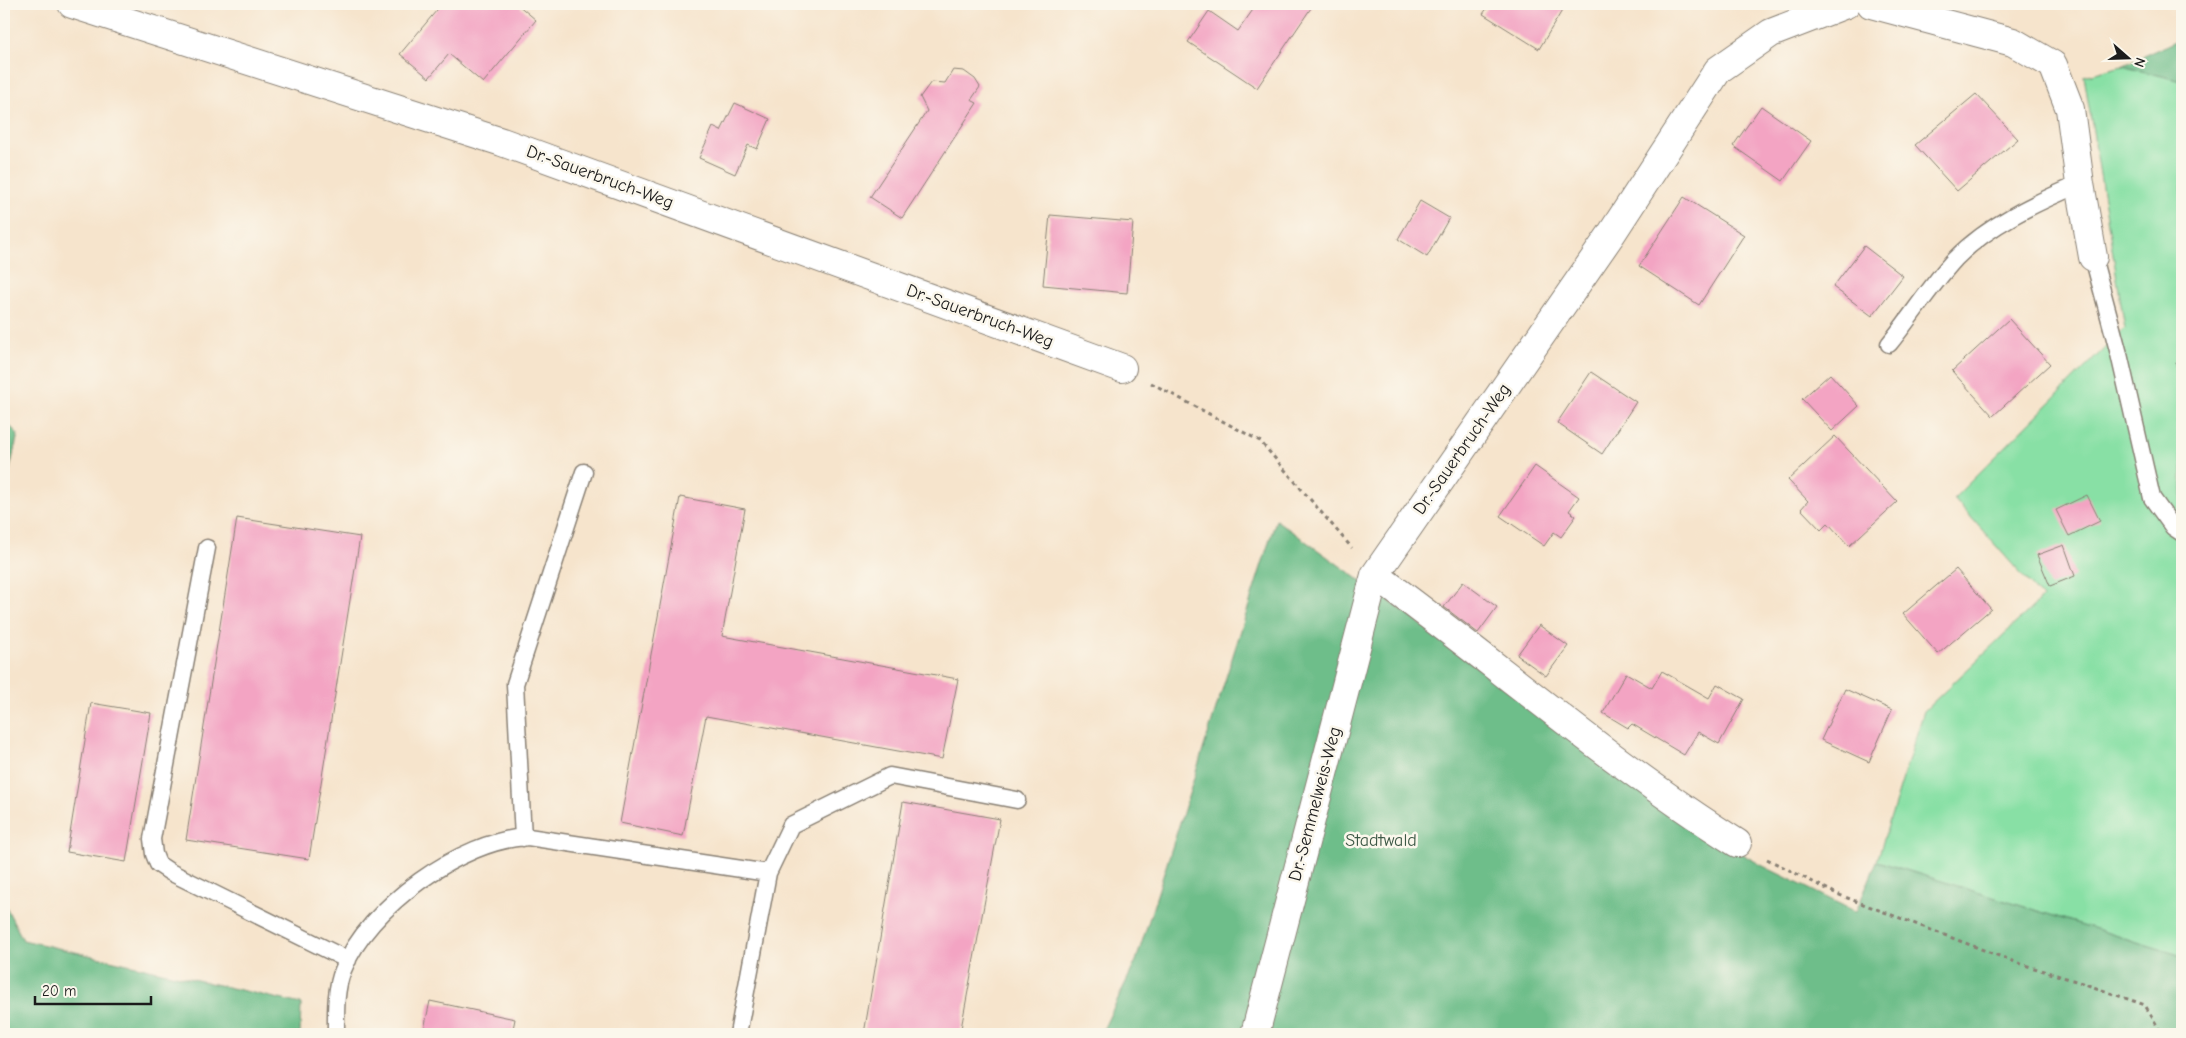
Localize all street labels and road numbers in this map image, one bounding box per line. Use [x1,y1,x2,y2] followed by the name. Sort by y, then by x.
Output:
[523,141,677,213] street label: Dr.-Sauerbruch-Weg
[903,280,1057,352] street label: Dr.-Sauerbruch-Weg
[1409,379,1515,519] street label: Dr.-Sauerbruch-Weg
[1284,724,1346,884] street label: Dr.-Semmelweis-Weg

